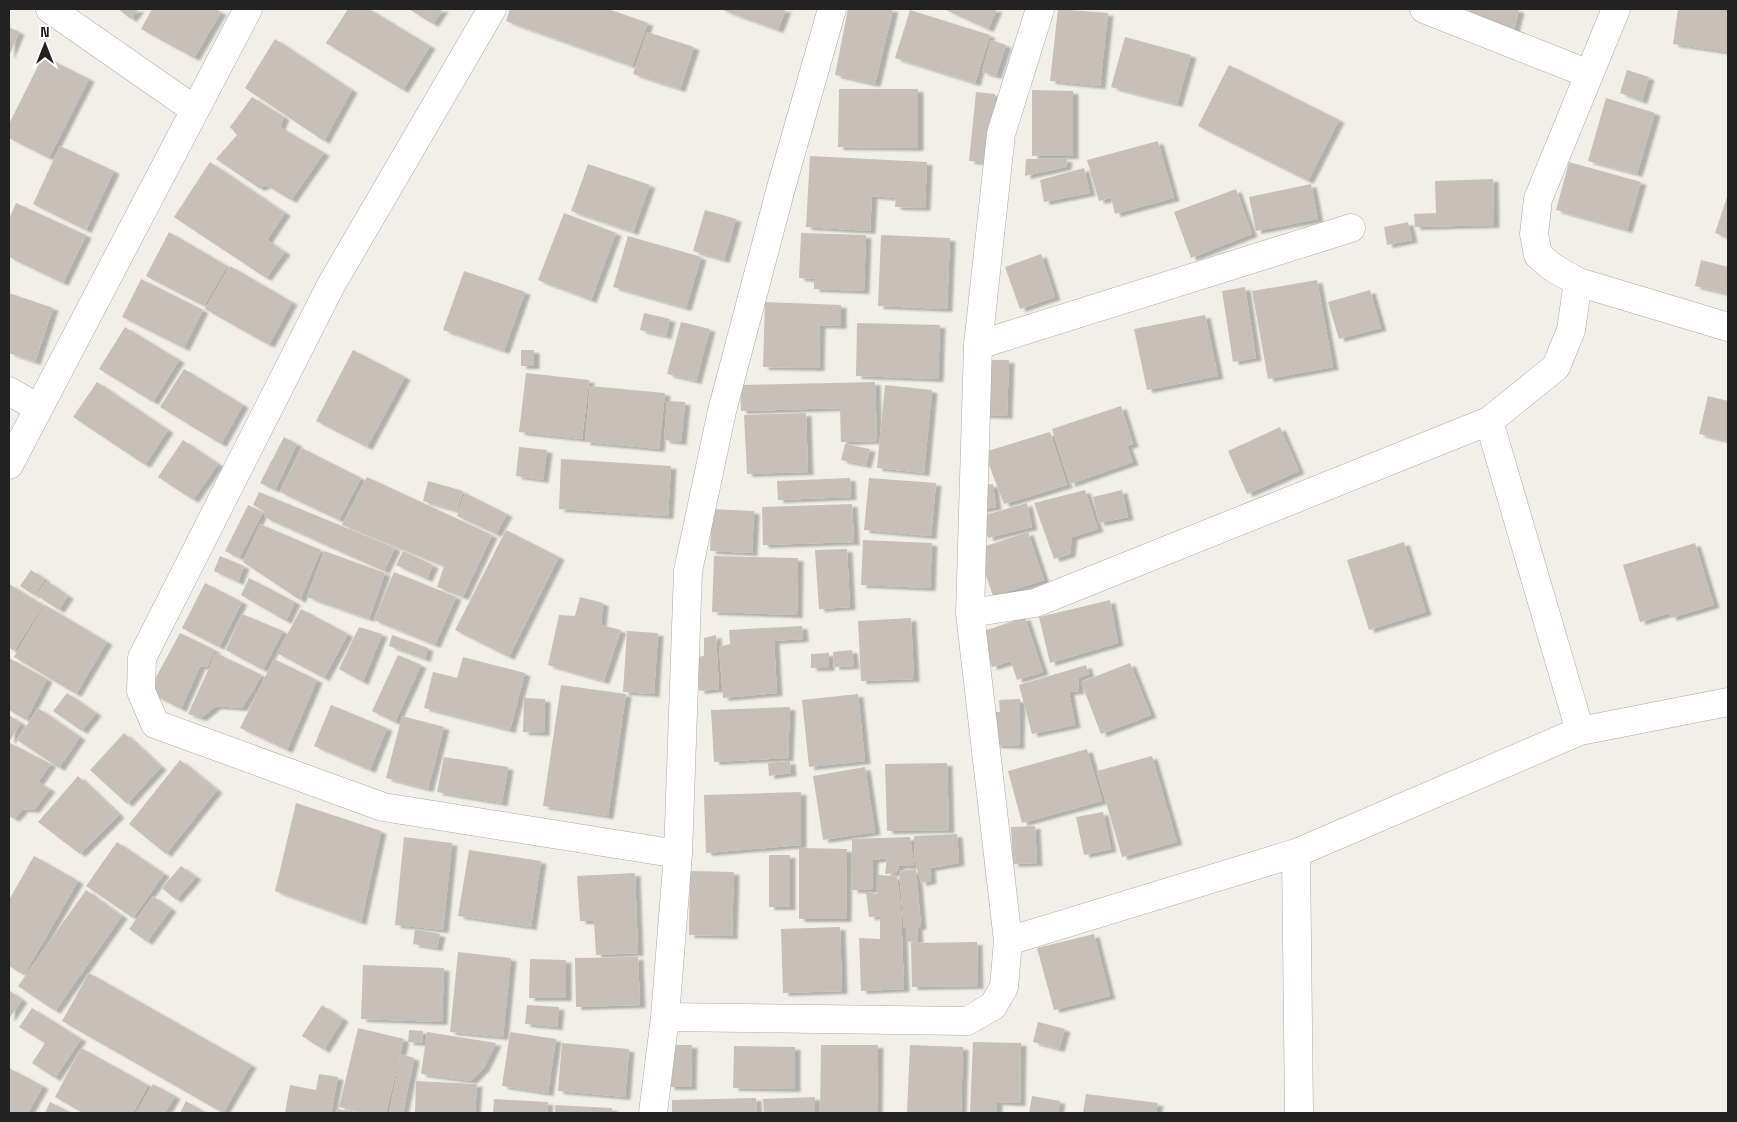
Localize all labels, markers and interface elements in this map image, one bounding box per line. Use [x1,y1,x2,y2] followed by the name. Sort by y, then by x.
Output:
[20,20,70,70] north arrow
[40,23,50,41] text: N

